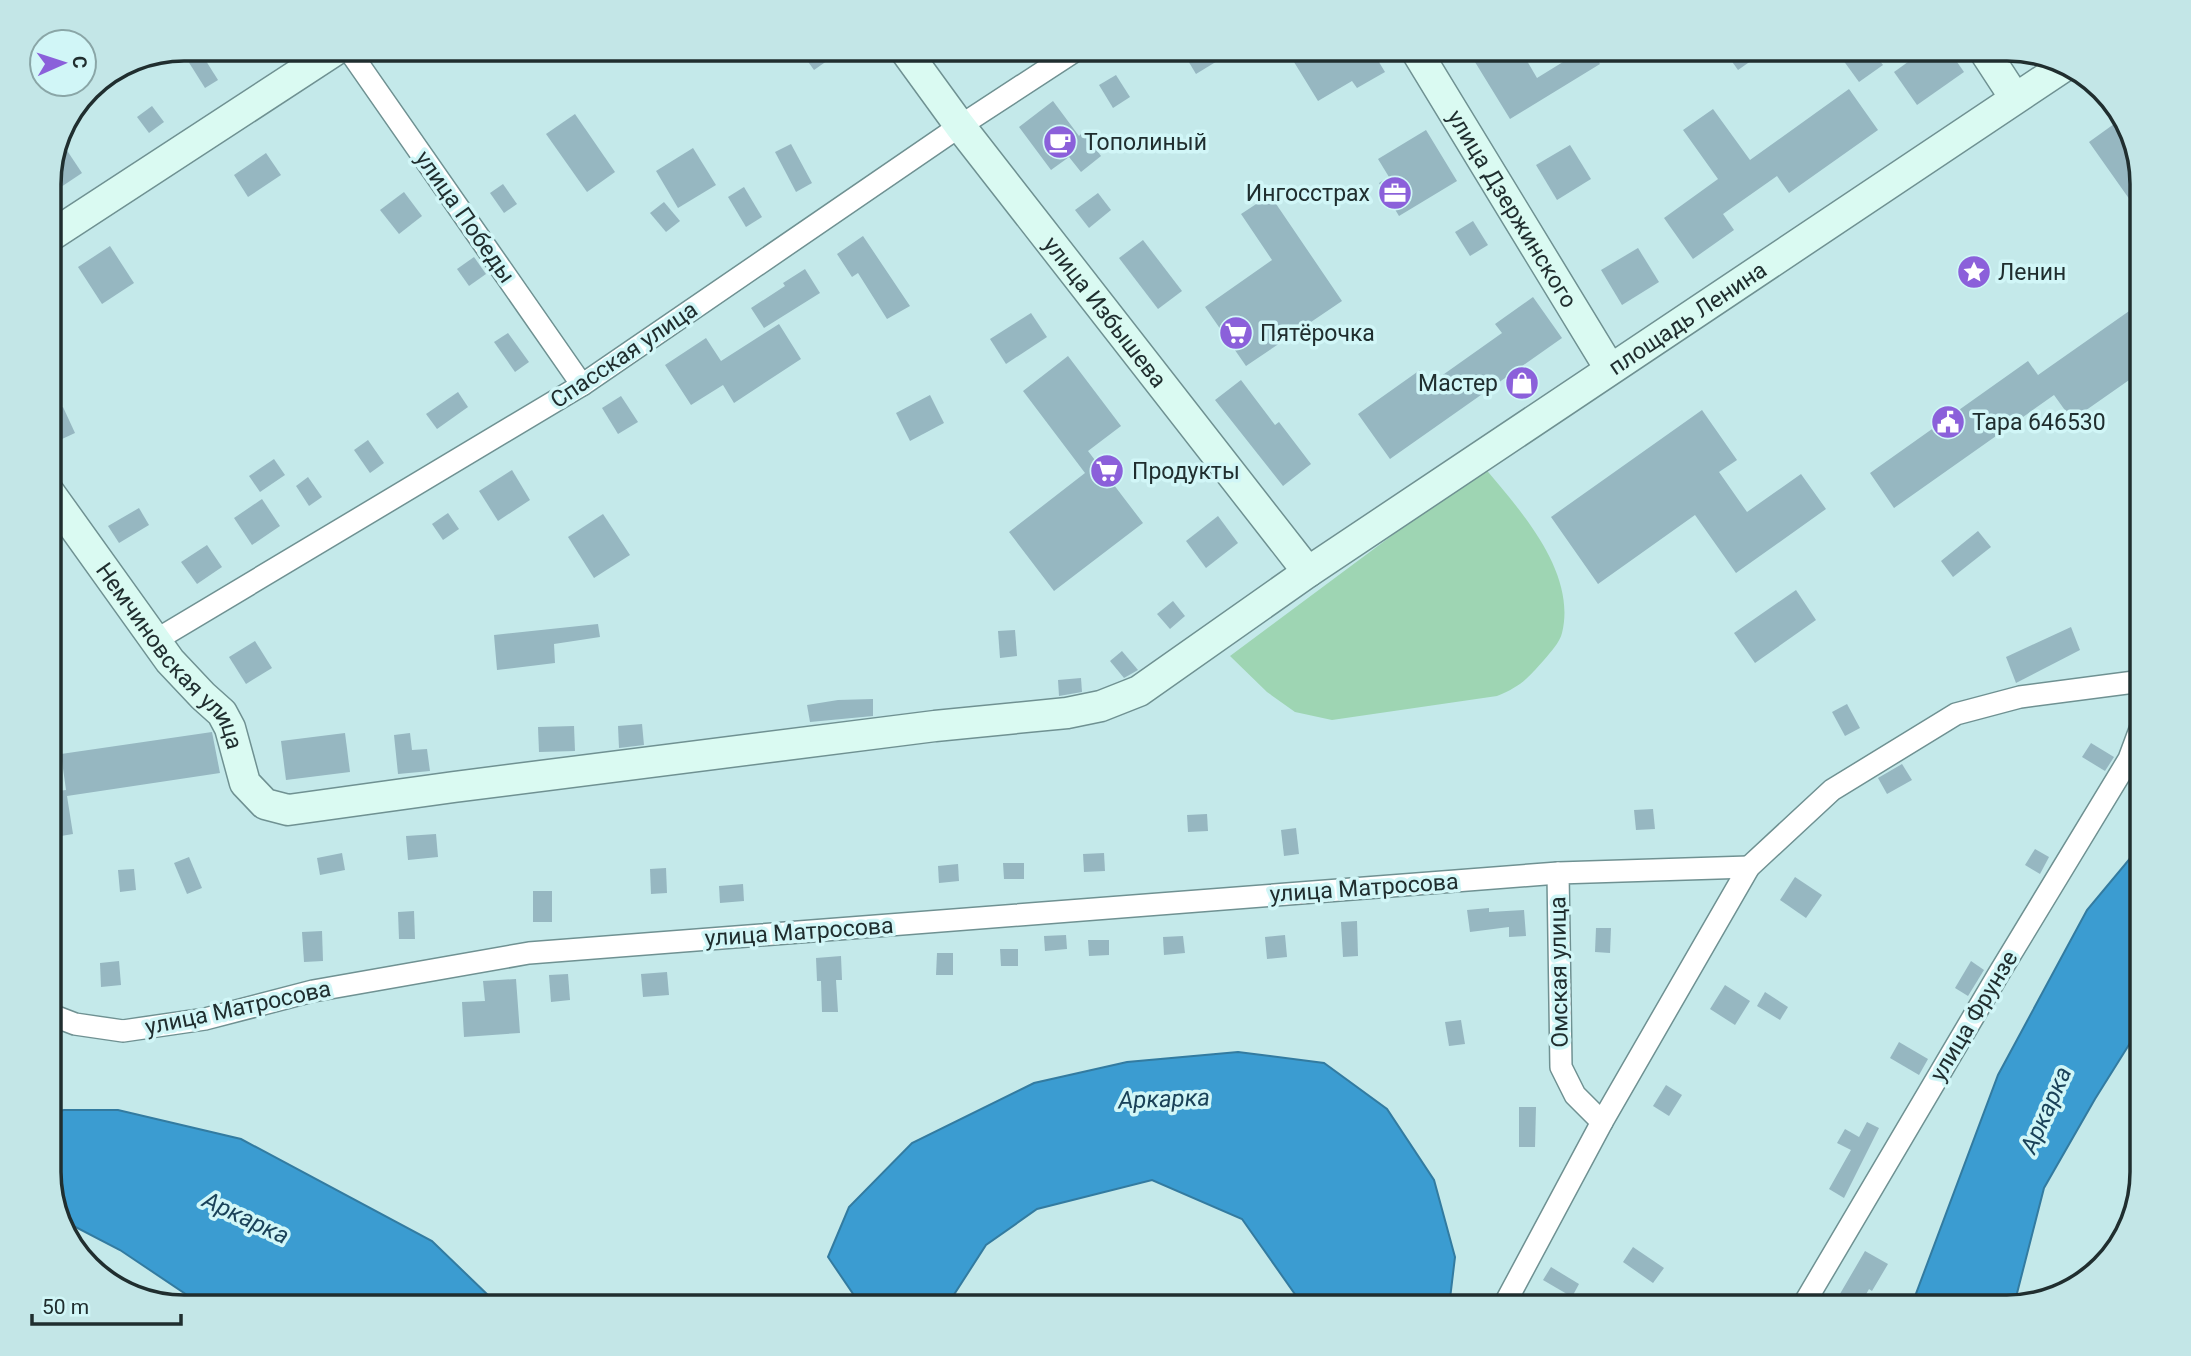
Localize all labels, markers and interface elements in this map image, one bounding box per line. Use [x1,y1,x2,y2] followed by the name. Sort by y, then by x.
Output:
[28,28,98,98] north arrow
[68,55,91,69] text: С
[1442,105,1583,313] street label: улица Дзержинского
[1041,123,1079,161] cafe icon: Тополиный
[1084,129,1207,156] place label: Тополиный
[409,146,521,288] street label: улица Победы
[1376,174,1414,212] office icon: Ингосстрах
[1246,180,1370,207] place label: Ингосстрах
[1038,231,1172,393] street label: улица Избышева
[1955,253,1993,291] place icon: Ленин
[1603,256,1771,381] street label: площадь Ленина
[1998,259,2066,286] place label: Ленин
[545,296,703,414] street label: Спасская улица
[1217,314,1255,352] supermarket icon: Пятёрочка
[1260,320,1375,347] place label: Пятёрочка
[1503,364,1541,402] shop icon: Мастер
[1418,370,1498,397] place label: Мастер
[1929,403,1967,441] public building icon: Тара 646530
[1972,409,2106,436] place label: Тара 646530
[1088,452,1126,490] supermarket icon: Продукты
[1132,458,1240,485] place label: Продукты
[91,558,249,752] street label: Немчиновская улица
[1269,868,1459,908] street label: улица Матросова
[1544,896,1574,1048] street label: Омская улица
[704,912,894,952] street label: улица Матросова
[1924,946,2024,1086] street label: улица Фрунзе
[143,975,333,1041] street label: улица Матросова
[2014,1062,2077,1159] water label: Аркарка
[1117,1083,1210,1115] water label: Аркарка
[198,1185,294,1250] water label: Аркарка
[32,1282,180,1326] scale bar
[42,1295,89,1319] text: 50 m

